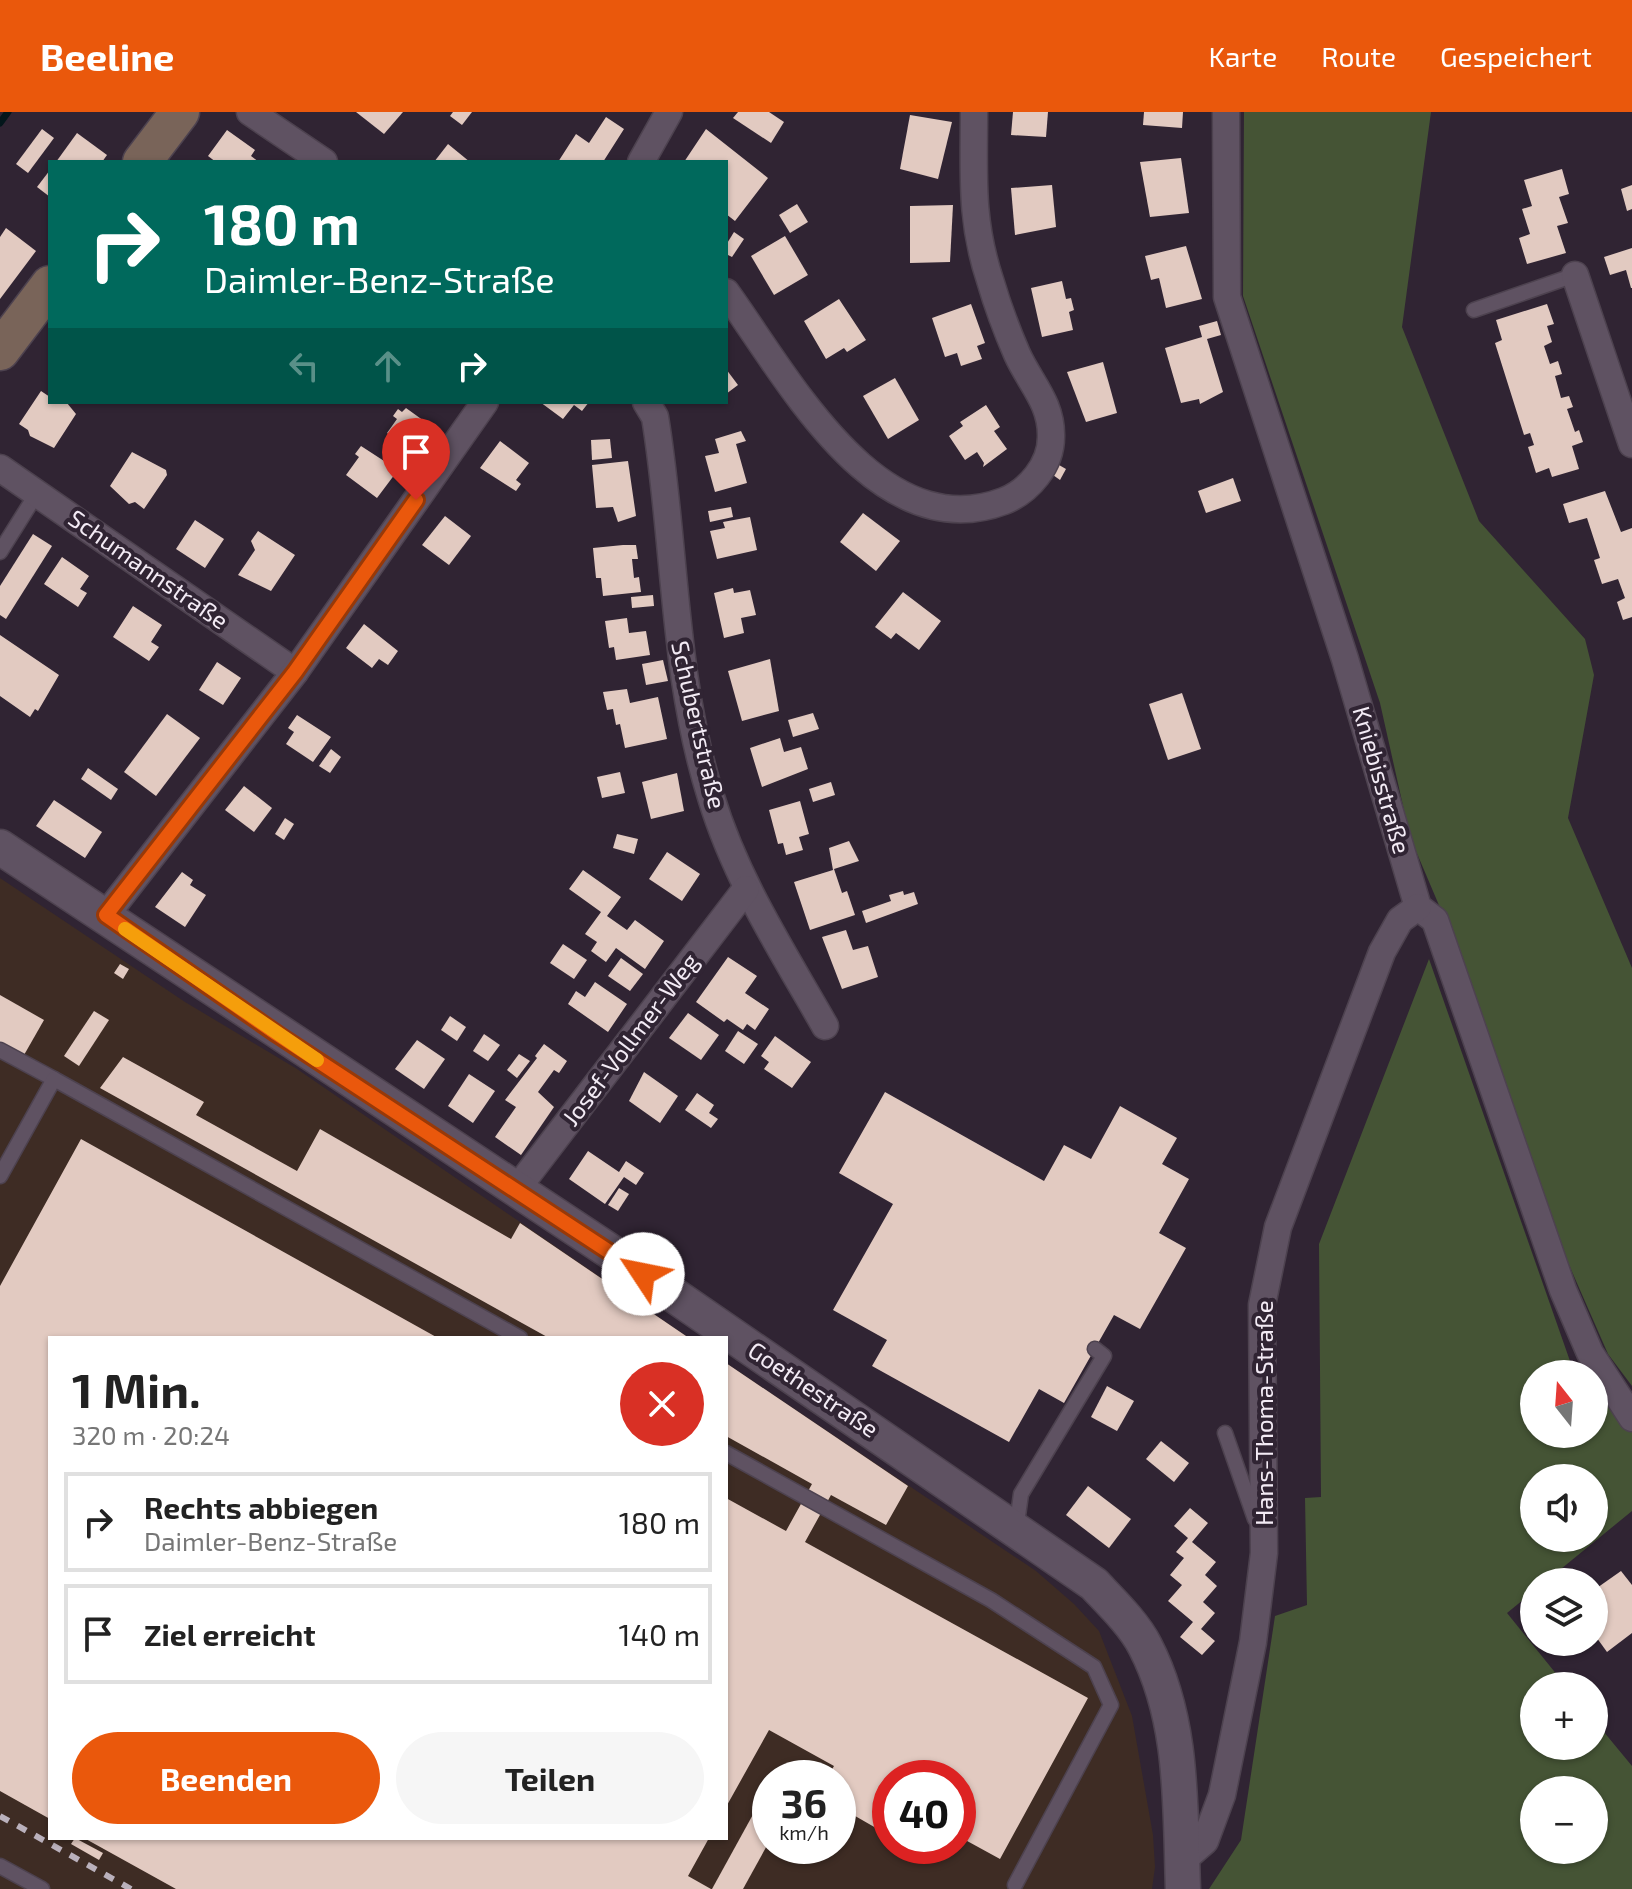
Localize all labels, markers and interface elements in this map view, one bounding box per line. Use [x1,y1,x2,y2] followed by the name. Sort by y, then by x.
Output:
[40,33,174,79] text: Beeline
[1208,39,1277,73] text: Karte
[1321,39,1396,73] text: Route
[1440,39,1592,73] text: Gespeichert
[204,189,360,256] text: 180 m
[72,192,176,296] icon: right
[204,257,555,300] text: Daimler-Benz-Straße
[282,344,326,388] icon: left
[366,344,410,388] icon: ahead
[450,344,494,388] icon: right
[382,418,450,500] pin
[394,430,438,474] icon: arrive
[63,503,234,635] street label: Schumannstraße
[666,638,733,811] street label: Schubertstraße
[1348,703,1417,857] street label: Kniebisstraße
[555,947,704,1131] street label: Josef-Vollmer-Weg
[601,1232,685,1316] position arrow
[1249,1300,1278,1526] street label: Hans-Thoma-Straße
[743,1335,884,1443] street label: Goethestraße
[72,1360,201,1418] text: 1 Min.
[1520,1360,1608,1448] north arrow
[1520,1360,1608,1864] map controls
[620,1362,704,1446] button: close
[72,1419,230,1450] text: 320 m · 20:24
[1520,1464,1608,1552] button: sound
[144,1489,378,1525] text: Rechts abbiegen
[76,1500,120,1544] icon: right
[619,1504,700,1540] text: 180 m
[144,1525,397,1556] text: Daimler-Benz-Straße
[1520,1568,1608,1656] button: layers
[76,1612,120,1656] icon: arrive
[144,1616,316,1652] text: Ziel erreicht
[619,1616,700,1652] text: 140 m
[1520,1672,1608,1760] button: +
[72,1732,380,1824] button: Beenden
[396,1732,704,1824] button: Teilen
[872,1760,976,1864] speed limit sign: 40
[1520,1776,1608,1864] button: −
[781,1778,827,1826] text: 36
[779,1820,829,1844] text: km/h

